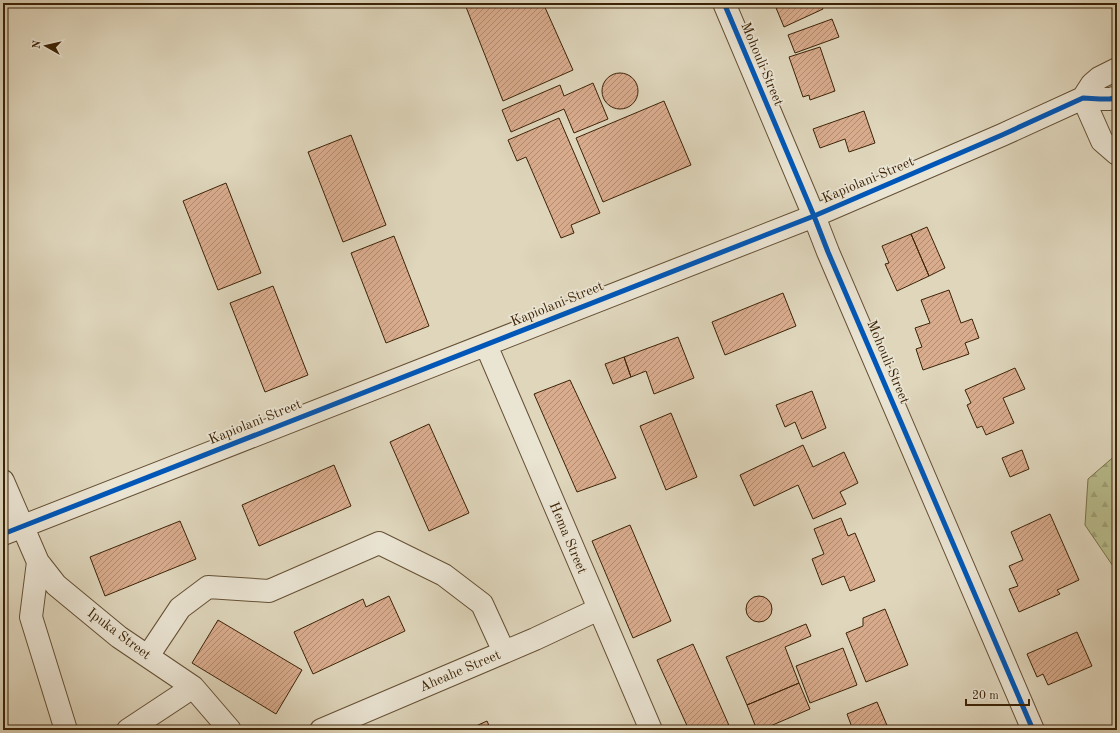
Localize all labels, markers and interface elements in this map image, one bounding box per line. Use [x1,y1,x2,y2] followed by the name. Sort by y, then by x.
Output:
[738,20,786,108] street label: Mohouli Street
[26,26,66,66] north arrow
[32,39,44,50] text: N
[820,154,916,206] street label: Kapiolani Street
[509,279,605,329] street label: Kapiolani Street
[864,318,912,406] street label: Mohouli Street
[207,397,303,447] street label: Kapiolani Street
[547,500,589,576] street label: Hema Street
[85,606,153,662] street label: Ipuka Street
[417,648,503,694] street label: Aheahe Street
[966,681,1029,707] scale bar
[972,690,999,702] text: 20 m

